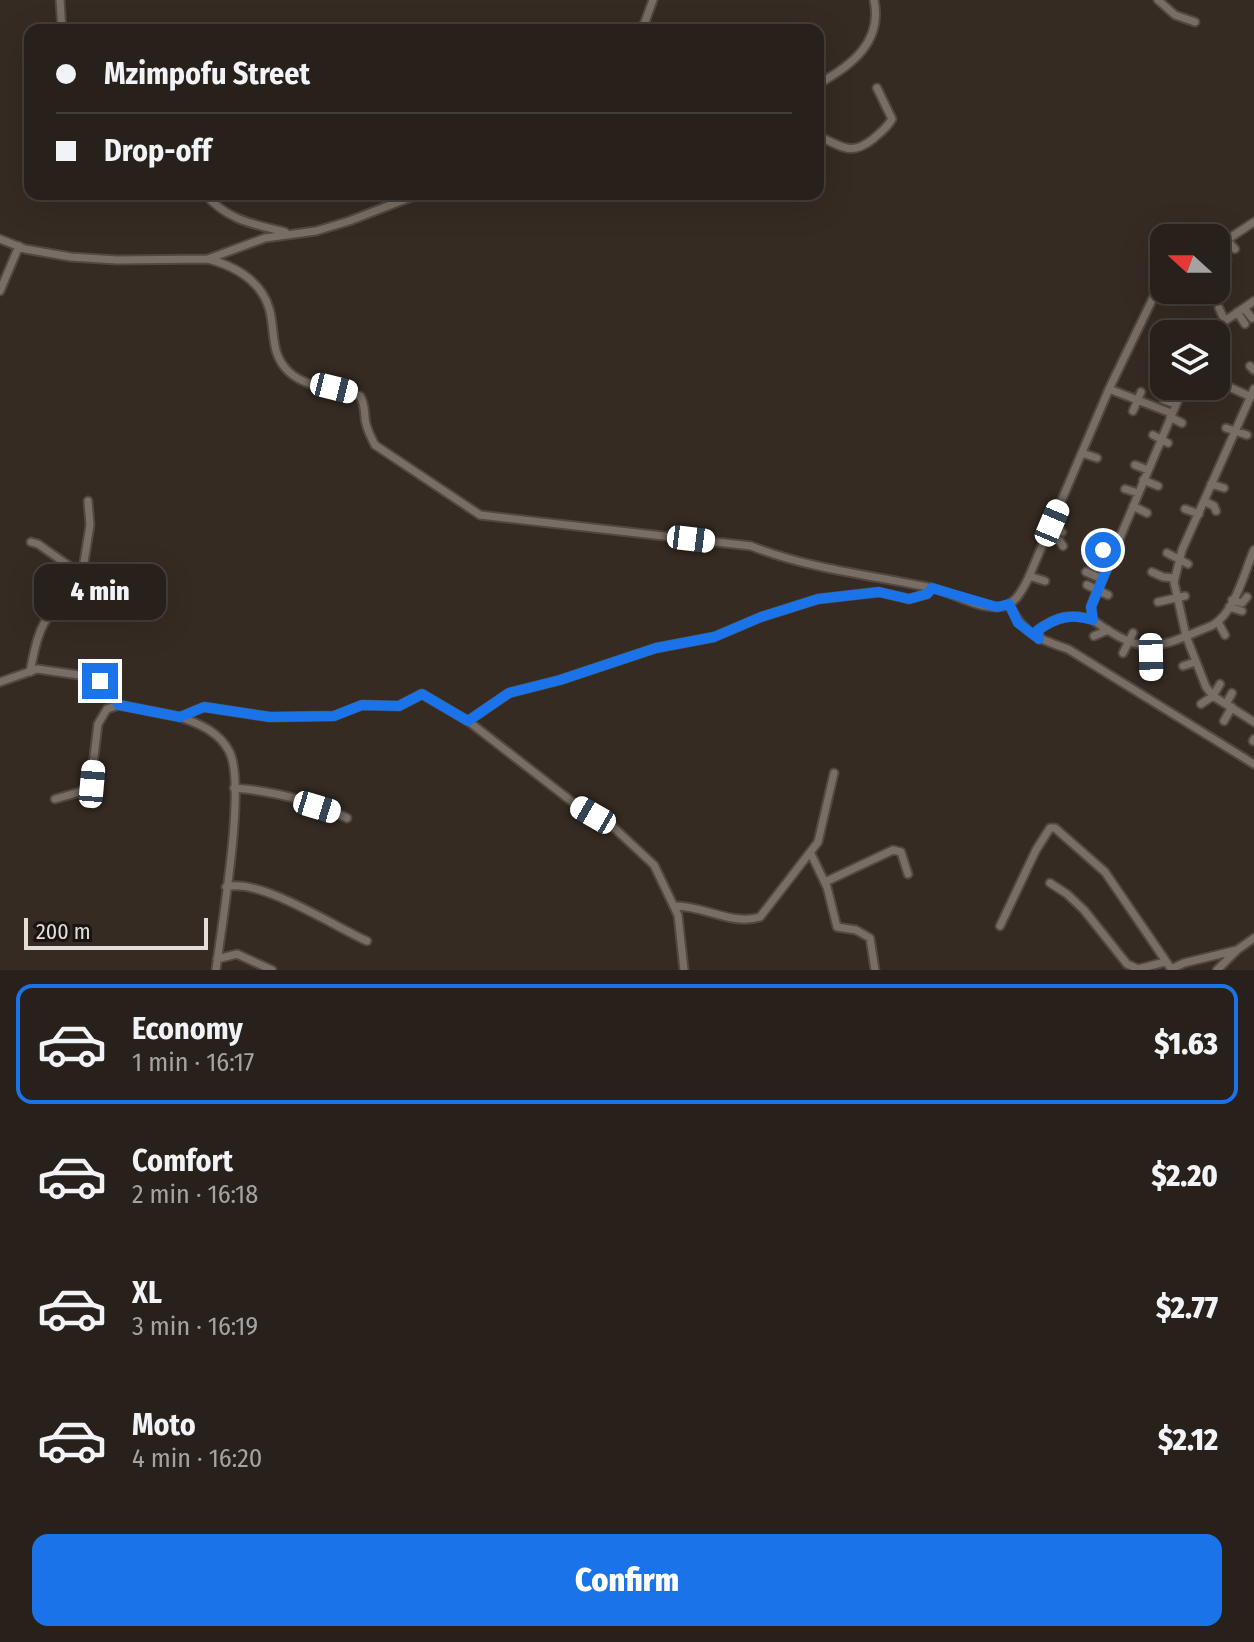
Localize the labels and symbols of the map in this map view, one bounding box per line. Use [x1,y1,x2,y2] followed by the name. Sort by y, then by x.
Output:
[1150,224,1230,304] north arrow
[308,371,360,405] car
[1032,496,1072,550] car
[666,524,716,554] car
[1085,532,1121,568] route start
[34,565,166,621] callout: 4 min
[1139,633,1163,681] car
[82,663,118,699] route end
[78,759,106,809] car
[291,789,343,825] car
[566,793,620,837] car
[24,914,208,950] scale bar

